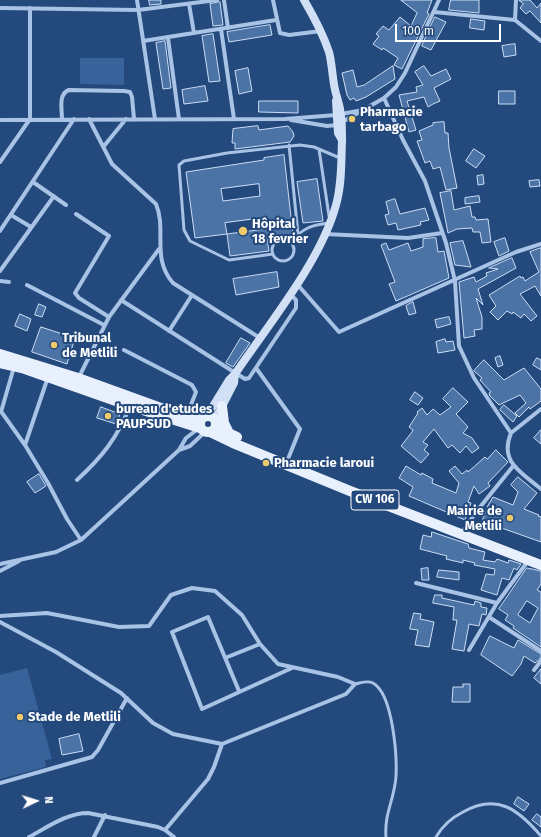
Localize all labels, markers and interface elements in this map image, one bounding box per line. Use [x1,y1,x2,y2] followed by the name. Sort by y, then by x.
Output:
[397,16,503,42] scale bar
[402,24,434,38] text: 100 m
[360,104,423,135] place label: Pharmacie tarbago
[347,114,357,124] marker: Pharmacie tarbago
[252,216,308,247] place label: Hôpital 18 fevrier
[237,225,249,237] marker: Hôpital 18 fevrier
[62,330,117,361] place label: Tribunal de Metlili
[49,340,59,350] marker: Tribunal de Metlili
[116,401,212,432] place label: bureau d'etudes PAUPSUD
[103,411,113,421] marker: bureau d'etudes PAUPSUD
[274,455,374,471] place label: Pharmacie laroui
[261,458,271,468] marker: Pharmacie laroui
[351,490,399,510] road number: CW 106
[447,503,502,534] place label: Mairie de Metlili
[505,513,515,523] marker: Mairie de Metlili
[28,709,121,725] place label: Stade de Metlili
[15,712,25,722] marker: Stade de Metlili
[16,781,56,821] north arrow
[42,796,55,804] text: N

